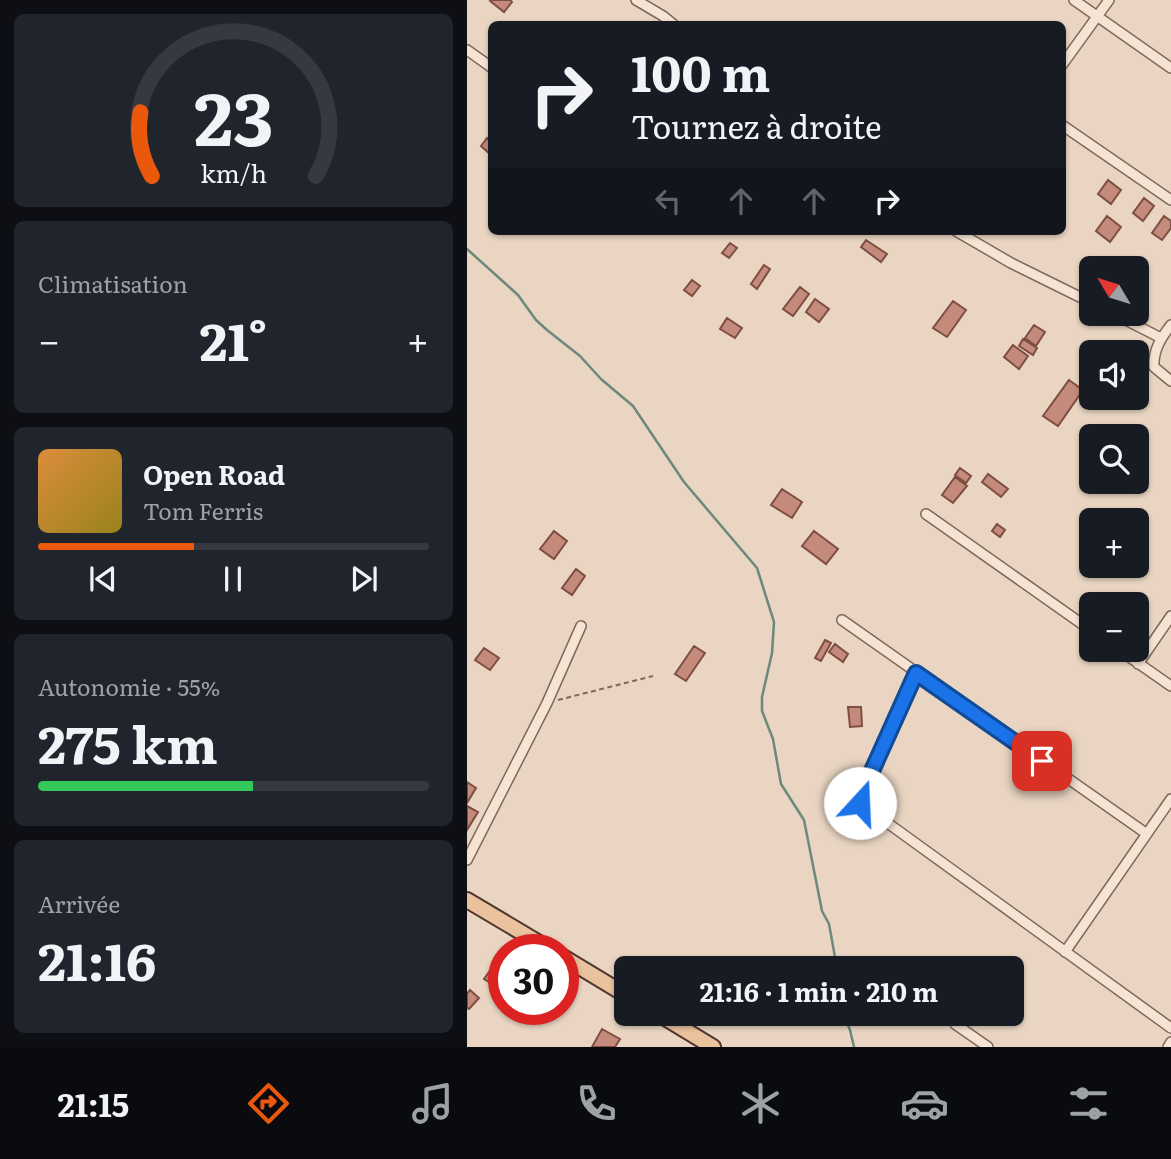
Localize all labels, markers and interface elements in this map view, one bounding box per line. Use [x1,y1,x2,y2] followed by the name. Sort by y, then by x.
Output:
[631,34,770,107] text: 100 m
[516,49,607,140] icon: right
[194,61,273,169] text: 23
[631,101,882,149] text: Tournez à droite
[200,154,267,191] text: km/h
[649,182,687,220] icon: left
[722,182,760,220] icon: ahead
[795,182,833,220] icon: ahead
[868,182,906,220] icon: right
[1079,256,1149,326] north arrow
[1079,256,1149,662] map controls
[38,266,188,300] text: Climatisation
[200,300,267,377] text: 21°
[38,310,60,367] text: −
[407,310,429,367] text: +
[1079,340,1149,410] button: sound
[1079,424,1149,494] button: search
[143,454,285,493] text: Open Road
[143,493,263,527] text: Tom Ferris
[1079,508,1149,578] button: +
[84,560,122,598] icon: previous
[214,560,252,598] icon: pause
[345,560,383,598] icon: next
[1079,592,1149,662] button: −
[38,669,220,703] text: Autonomie · 55%
[38,703,218,780] text: 275 km
[1012,731,1072,791] pin
[1023,742,1061,780] icon: arrive
[823,766,897,840] position arrow
[38,886,120,920] text: Arrivée
[38,920,156,997] text: 21:16
[488,934,579,1025] speed limit sign: 30
[700,971,938,1010] text: 21:16 · 1 min · 210 m
[58,1079,129,1127] text: 21:15
[244,1079,293,1128] icon: directions
[408,1079,457,1128] icon: music
[572,1079,621,1128] icon: phone
[736,1079,785,1128] icon: climate
[900,1079,949,1128] icon: car
[1064,1079,1113,1128] icon: filters

